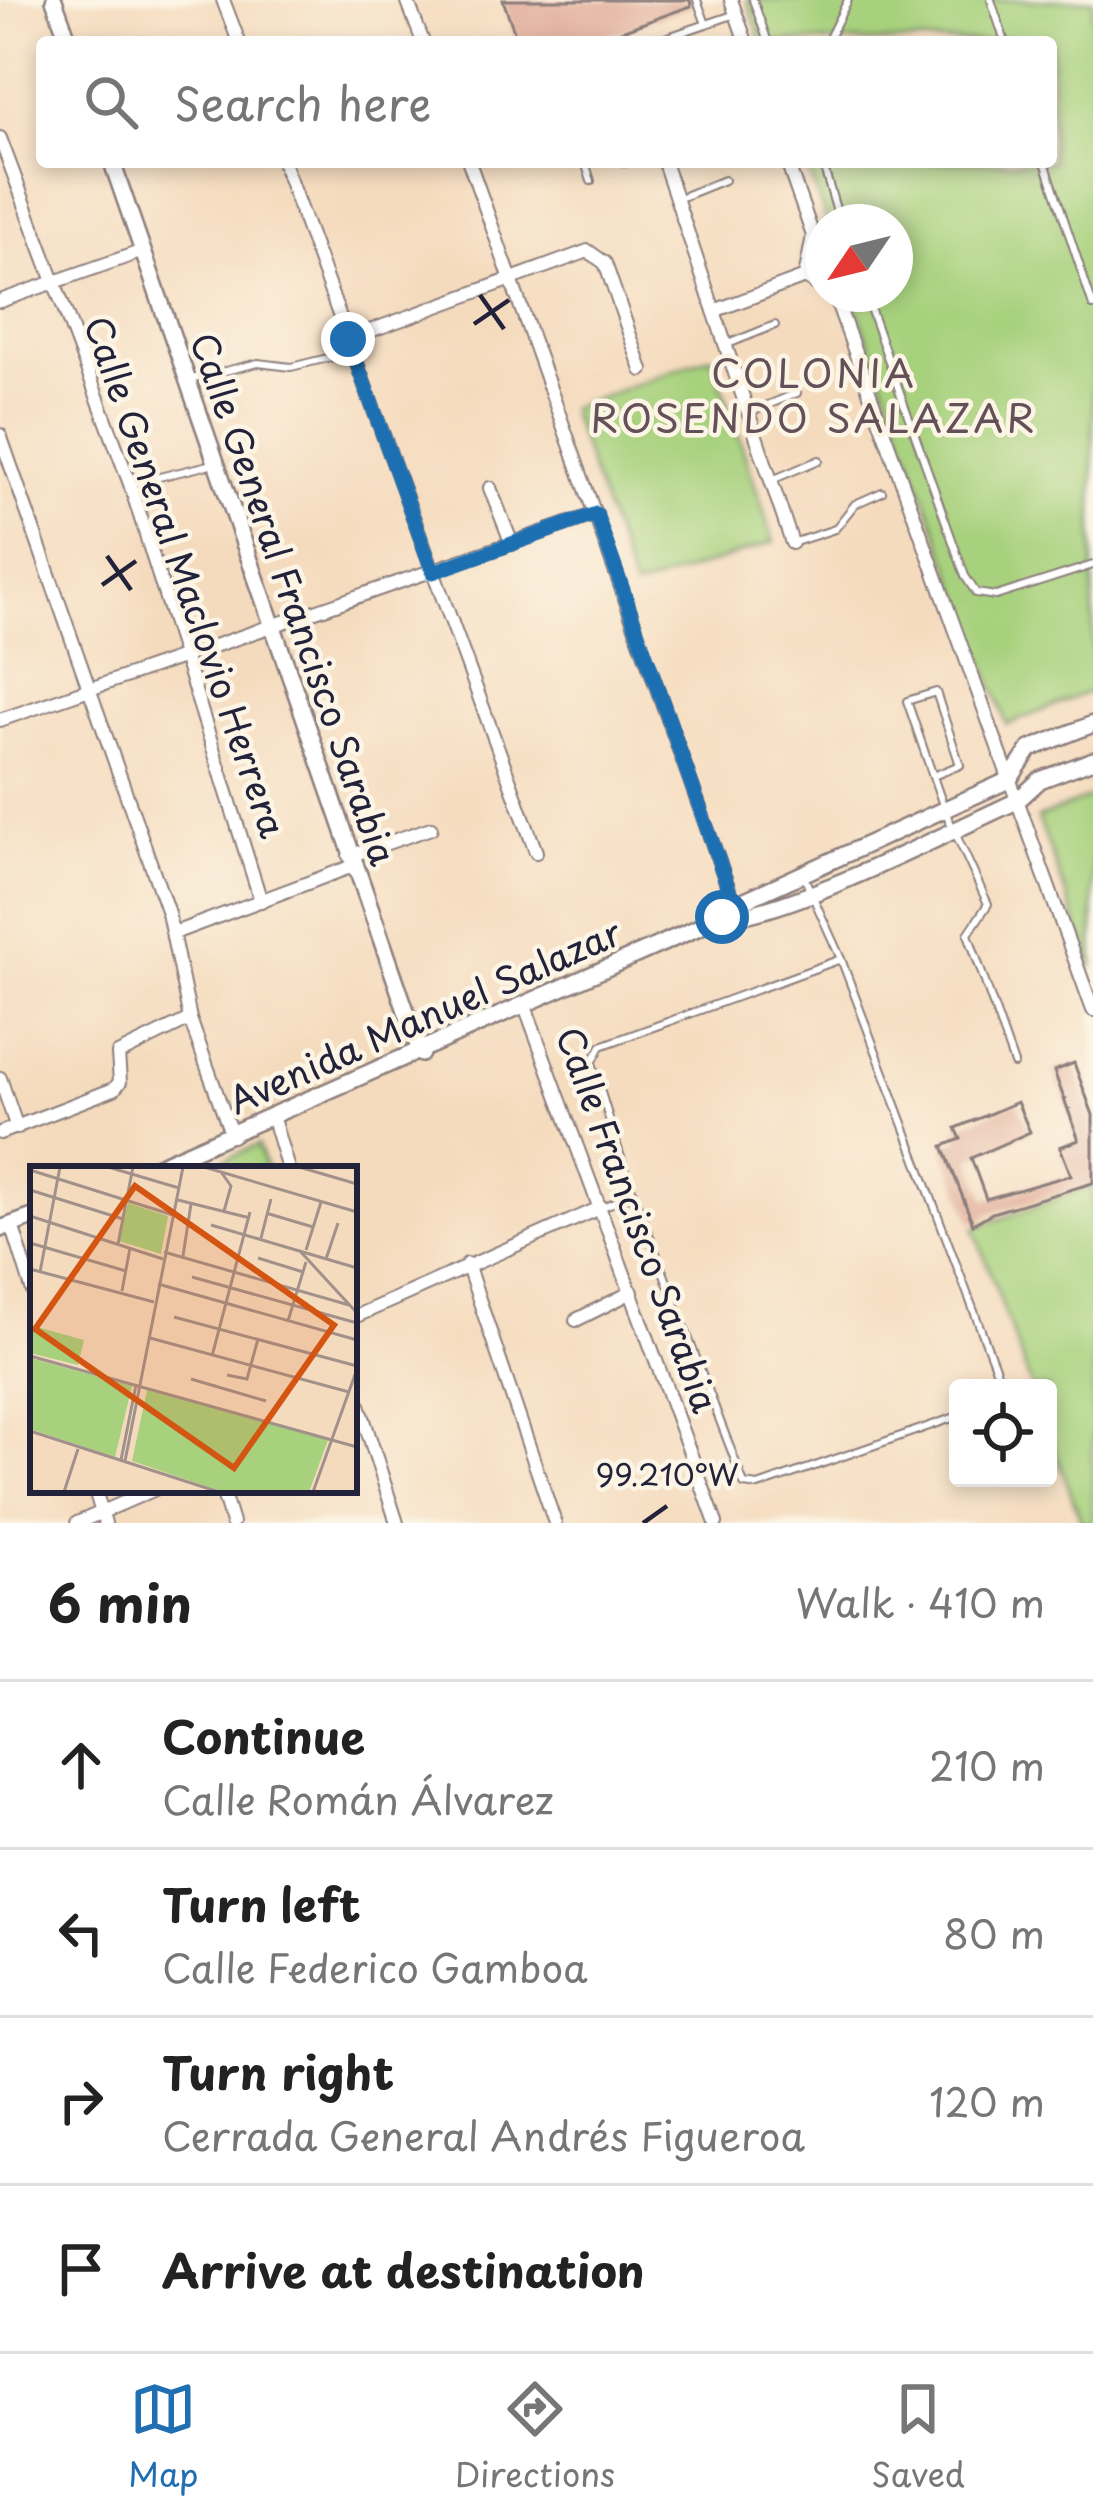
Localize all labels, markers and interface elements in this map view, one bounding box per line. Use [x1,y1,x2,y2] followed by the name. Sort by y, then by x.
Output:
[36,36,1057,168] search box
[174,68,431,136] text: Search here
[78,69,144,135] icon: search
[805,204,913,312] north arrow
[72,308,302,845] street label: Calle General Maclovio Herrera
[321,312,375,366] route end
[178,325,412,872] street label: Calle General Francisco Sarabia
[590,342,1038,446] district label: COLONIA ROSENDO SALAZAR
[695,890,749,944] route start
[219,904,630,1126] street label: Avenida Manuel Salazar
[544,1019,734,1420] street label: Calle Francisco Sarabia
[30,1166,357,1493] inset map
[949,1379,1057,1487] map controls
[949,1379,1057,1487] button: locate
[596,1451,739,1496] text: 99.210°W
[48,1563,192,1640] text: 6 min
[796,1572,1045,1631] text: Walk · 410 m
[162,1701,365,1769] text: Continue
[48,1732,114,1798] icon: ahead
[929,1735,1045,1794] text: 210 m
[162,1769,553,1828] text: Calle Román Álvarez
[162,1869,361,1937] text: Turn left
[48,1900,114,1966] icon: left
[943,1903,1045,1962] text: 80 m
[162,1937,588,1996] text: Calle Federico Gamboa
[162,2037,394,2105] text: Turn right
[48,2068,114,2134] icon: right
[929,2071,1045,2130] text: 120 m
[162,2105,805,2164] text: Cerrada General Andrés Figueroa
[162,2235,645,2303] text: Arrive at destination
[48,2236,114,2302] icon: arrive
[128,2376,199,2498] tab: Map
[455,2376,615,2498] tab: Directions
[871,2376,965,2498] tab: Saved

